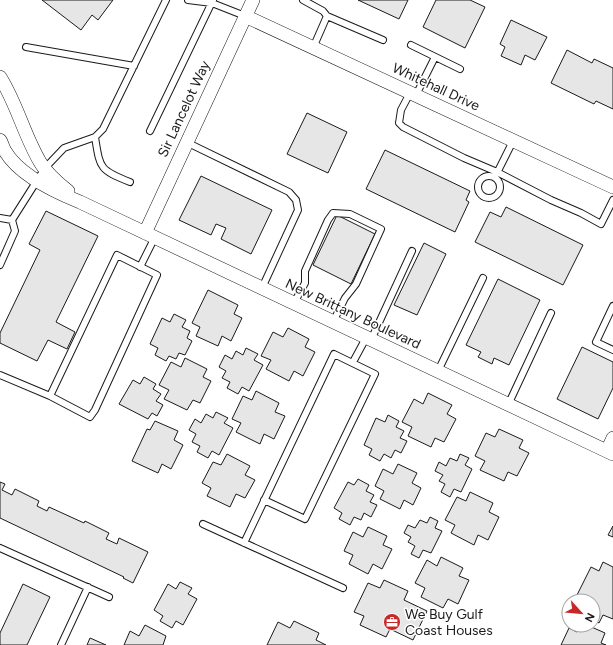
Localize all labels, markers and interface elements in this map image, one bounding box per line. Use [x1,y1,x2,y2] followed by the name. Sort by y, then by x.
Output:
[154,57,214,160] street label: Sir Lancelot Way
[390,59,483,115] street label: Whitehall Drive
[282,275,424,353] street label: New Brittany Boulevard
[561,593,601,633] north arrow
[405,606,493,639] place label: We Buy Gulf Coast Houses
[582,611,597,624] text: N
[382,612,402,632] office icon: We Buy Gulf Coast Houses

